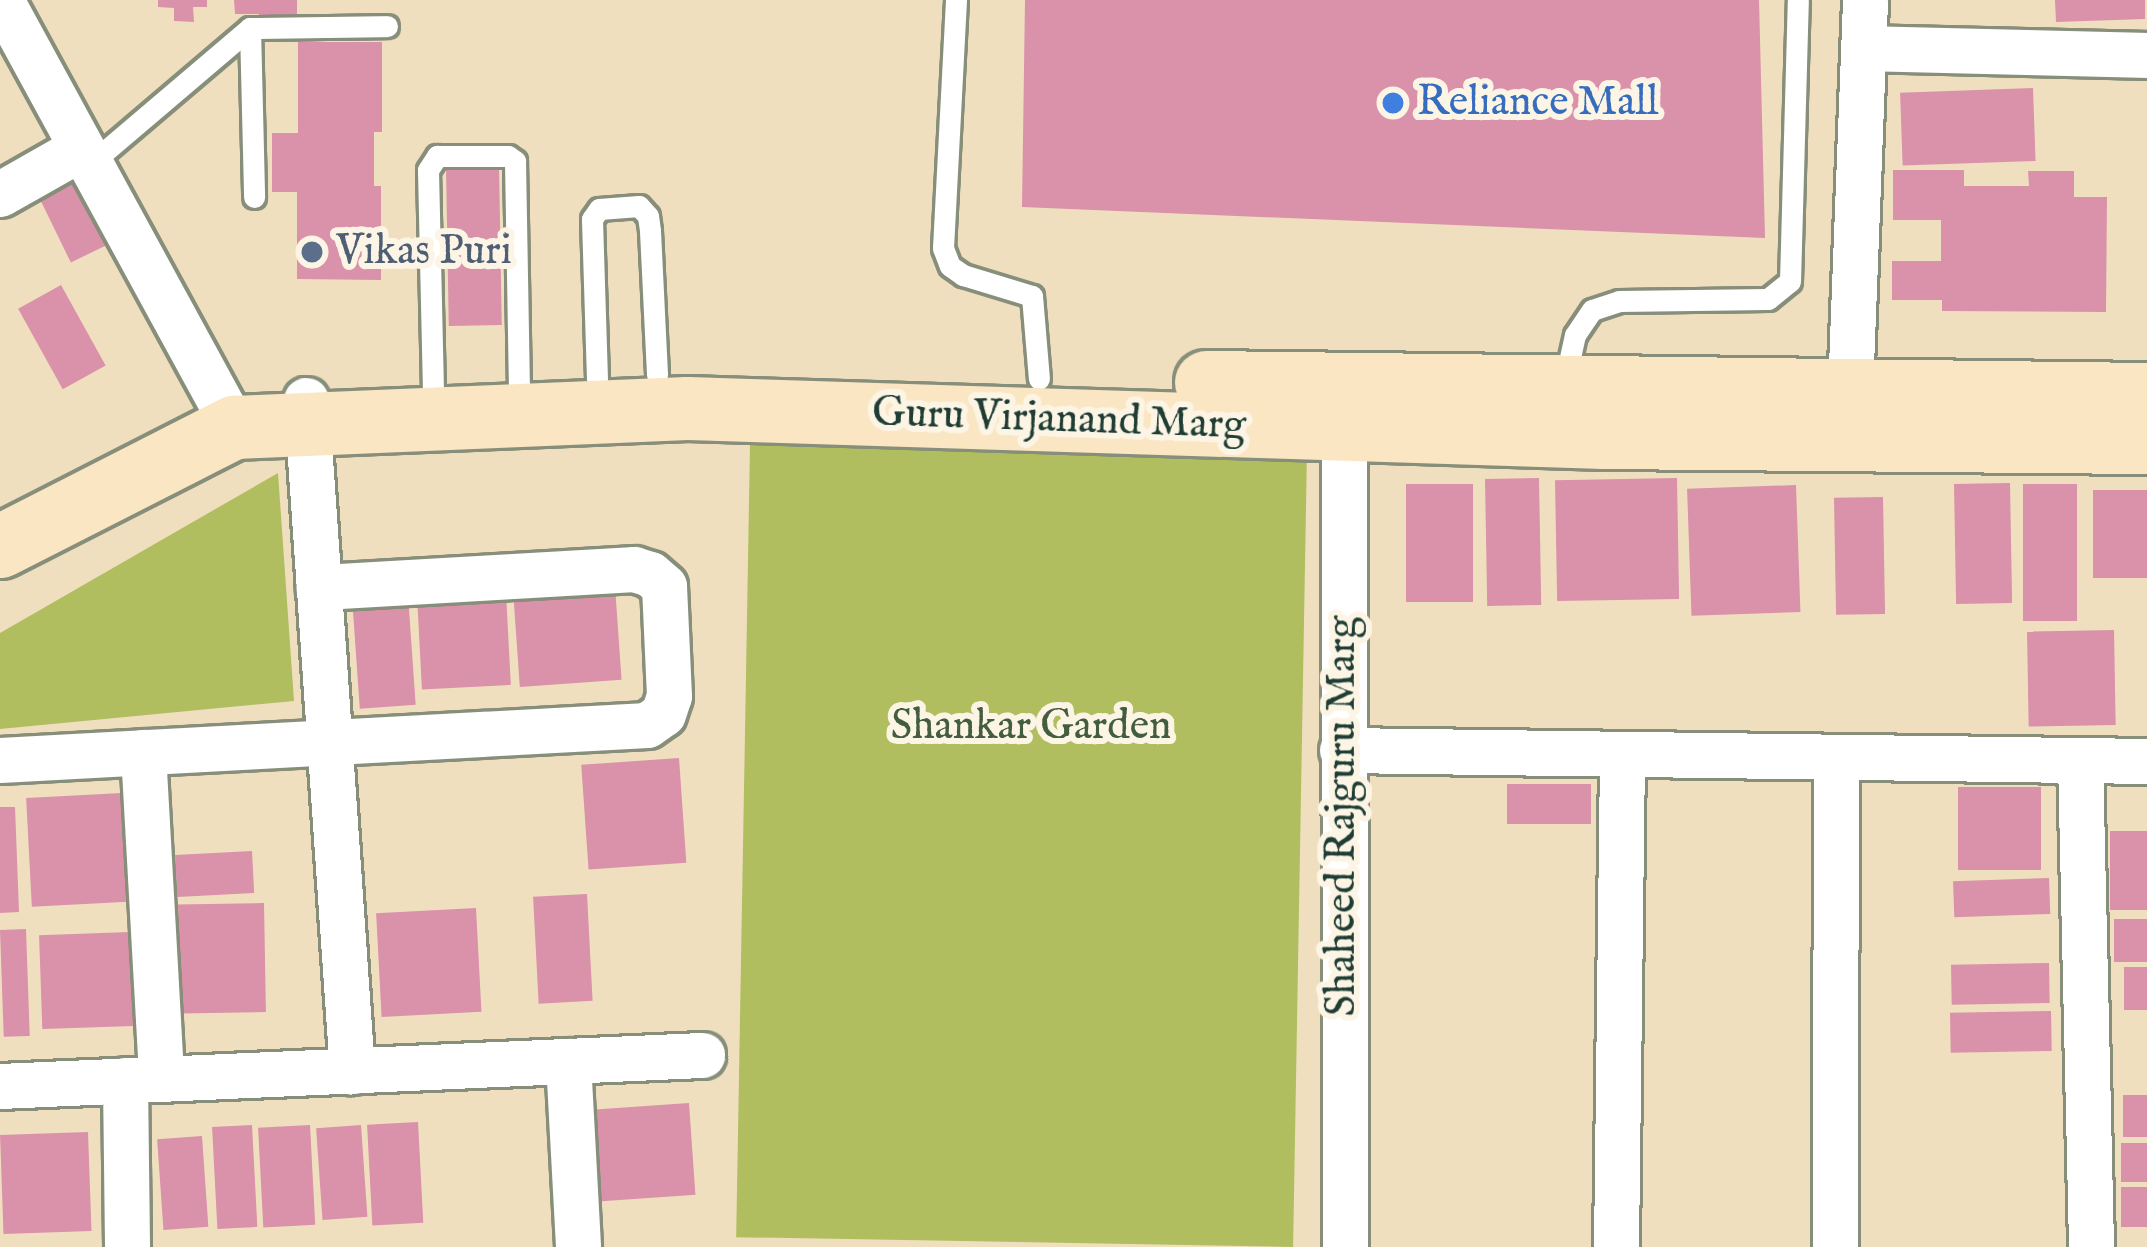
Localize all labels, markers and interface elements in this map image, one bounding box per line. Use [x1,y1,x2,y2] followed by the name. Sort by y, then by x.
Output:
[1417,78,1658,128] place label: Reliance Mall
[1380,90,1406,116] marker: Reliance Mall
[336,227,512,277] place label: Vikas Puri
[299,239,325,265] marker: Vikas Puri
[871,388,1247,452] street label: Guru Virjanand Marg
[1318,616,1368,1016] street label: Shaheed Rajguru Marg
[891,702,1171,752] park label: Shankar Garden

